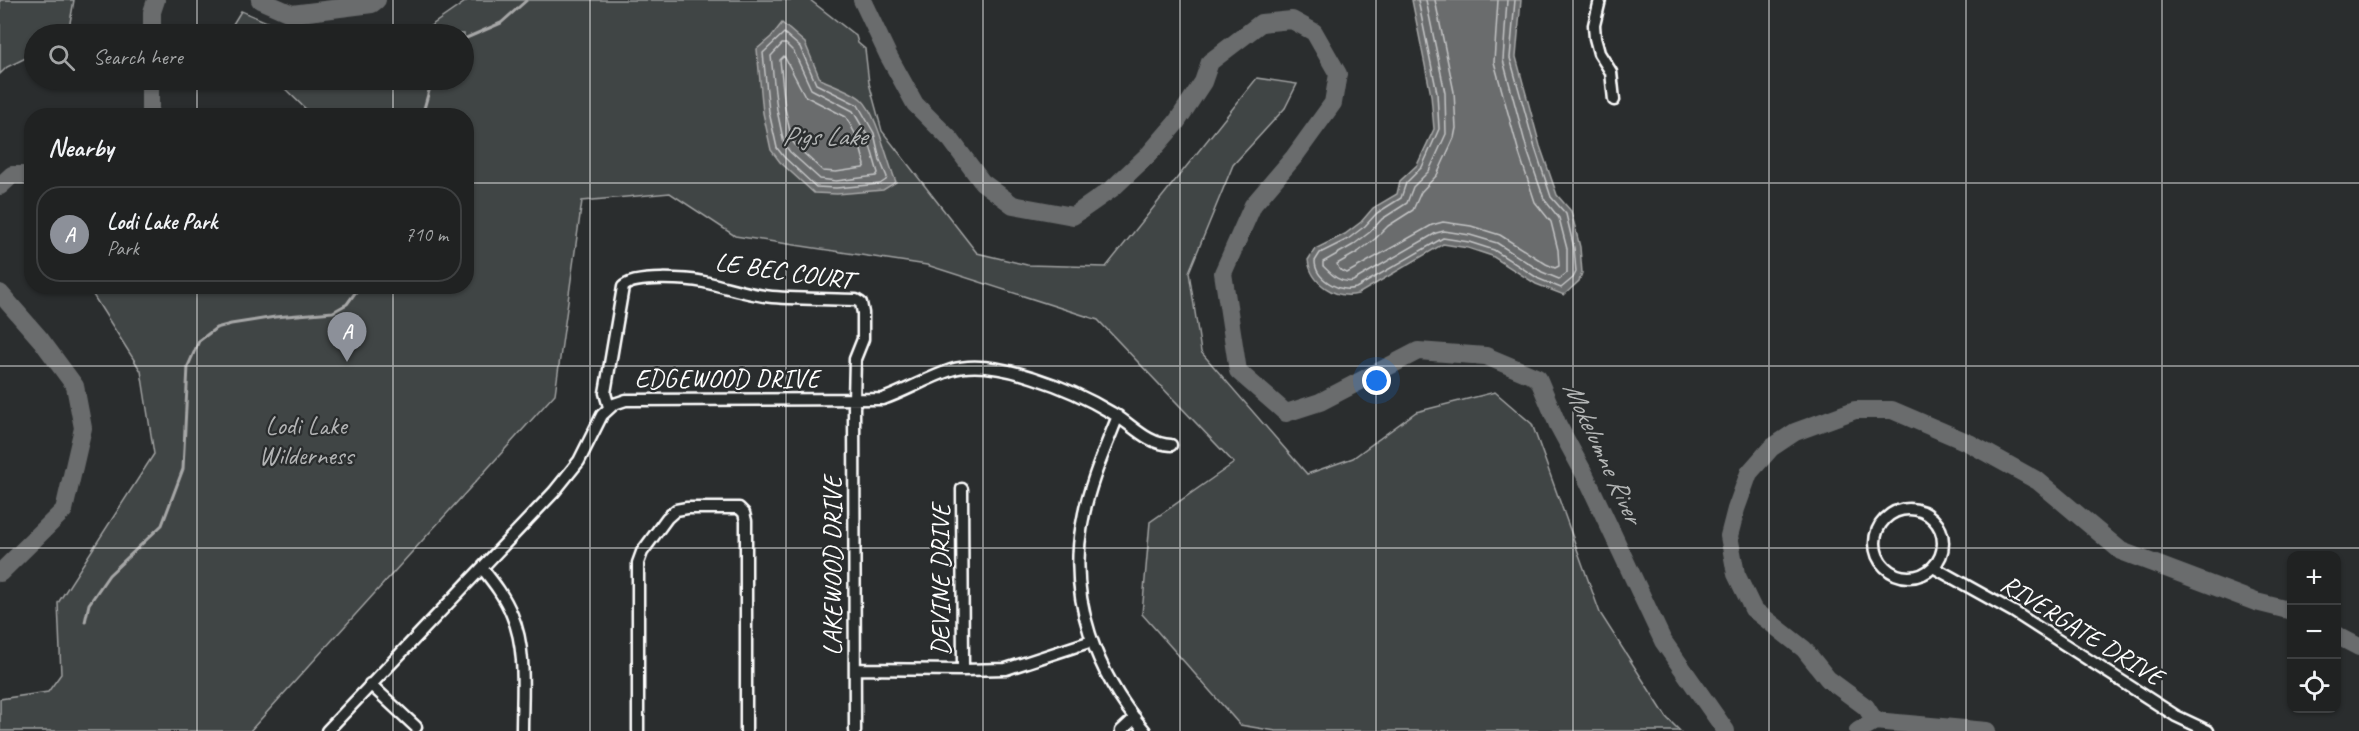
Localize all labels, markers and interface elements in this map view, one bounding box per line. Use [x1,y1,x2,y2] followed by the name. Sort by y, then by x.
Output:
[24,24,474,90] search box
[45,41,78,74] icon: search
[93,43,183,71] text: Search here
[782,119,870,153] water label: Pigs Lake
[48,131,113,164] text: Nearby
[107,208,217,236] text: Lodi Lake Park
[64,222,75,247] text: A
[405,222,448,247] text: 710 m
[107,236,139,261] text: Park
[713,245,862,298] street label: LE BEC COURT
[328,312,366,362] pin: A
[635,362,823,395] street label: EDGEWOOD DRIVE
[1362,366,1391,395] your location
[1556,376,1652,532] water label: Mokelumne River
[259,409,355,472] park label: Lodi Lake Wilderness
[816,473,849,656] street label: LAKEWOOD DRIVE
[924,501,957,656] street label: DEVINE DRIVE
[2287,551,2341,713] map controls
[2287,551,2341,605] button: +
[1995,567,2172,695] street label: RIVERGATE DRIVE
[2287,605,2341,659] button: −
[2287,659,2341,713] button: locate

